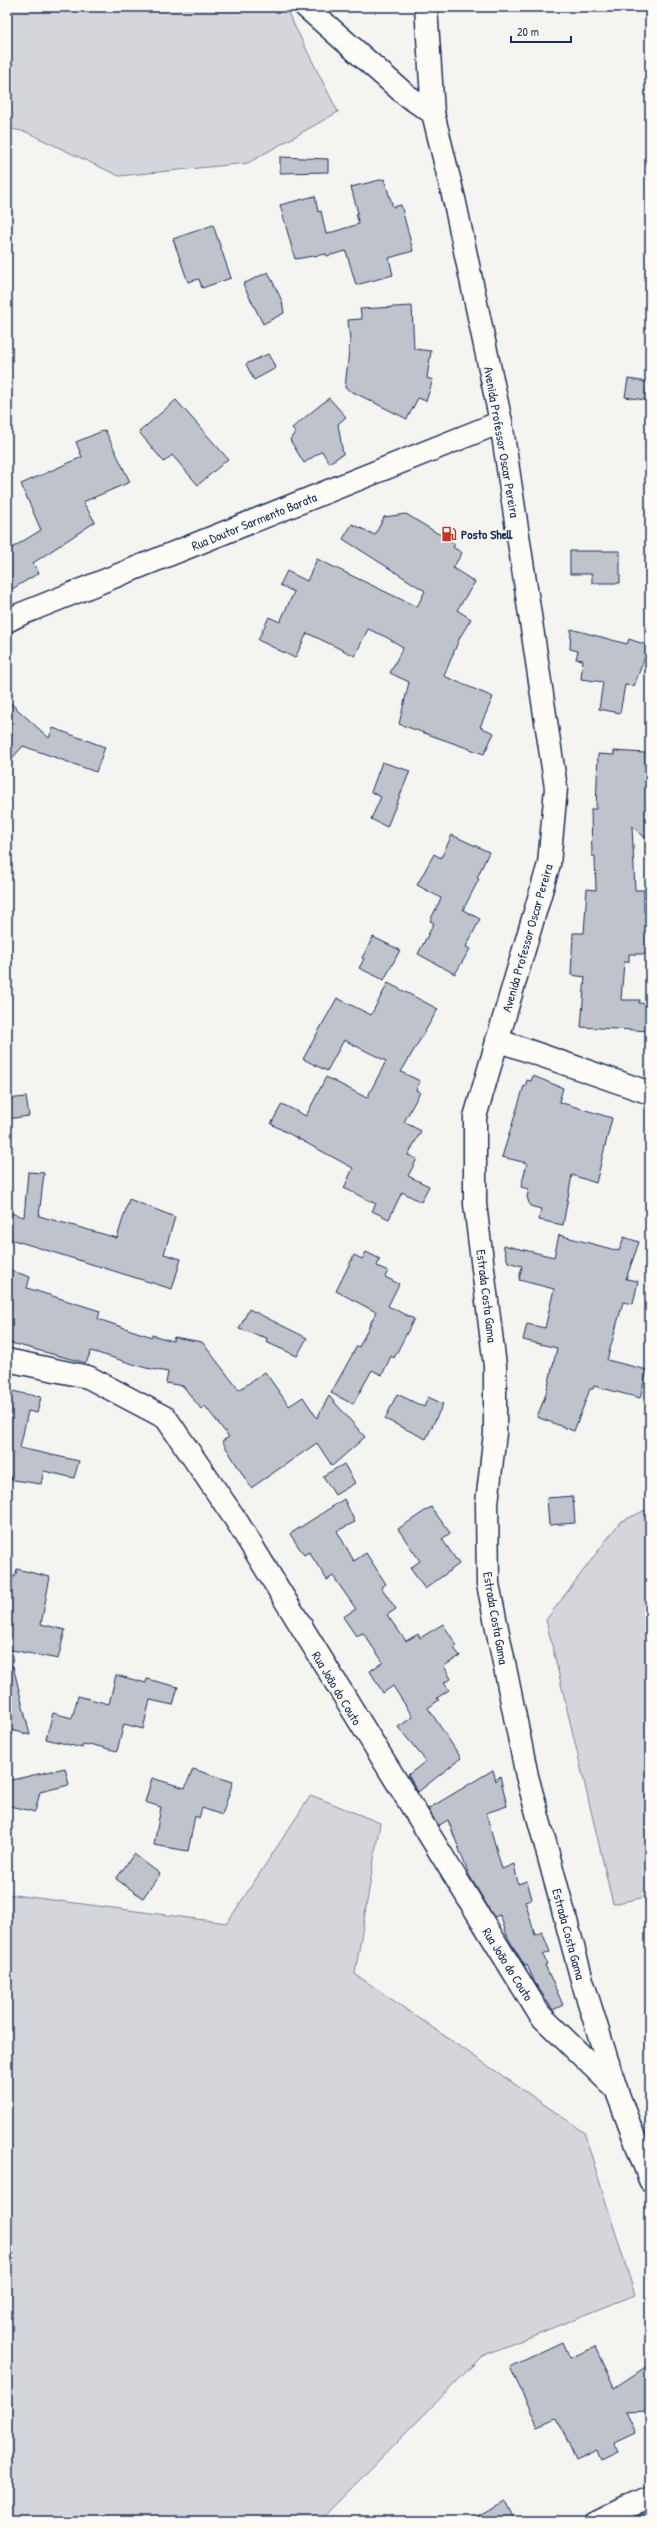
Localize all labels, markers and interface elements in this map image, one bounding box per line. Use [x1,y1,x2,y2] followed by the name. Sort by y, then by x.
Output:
[511,18,571,44] scale bar
[517,23,539,40] text: 20 m
[480,365,524,519] street label: Avenida Professor Oscar Pereira
[189,488,319,554] street label: Rua Doutor Sarmento Barata
[440,525,458,543] fuel station icon: Posto Shell
[461,525,513,543] place label: Posto Shell
[497,862,557,1014] street label: Avenida Professor Oscar Pereira
[472,1248,502,1344] street label: Estrada Costa Gama
[479,1570,513,1666] street label: Estrada Costa Gama
[308,1648,366,1728] street label: Rua João do Couto
[548,1886,590,1982] street label: Estrada Costa Gama
[478,1924,538,2004] street label: Rua João do Couto

